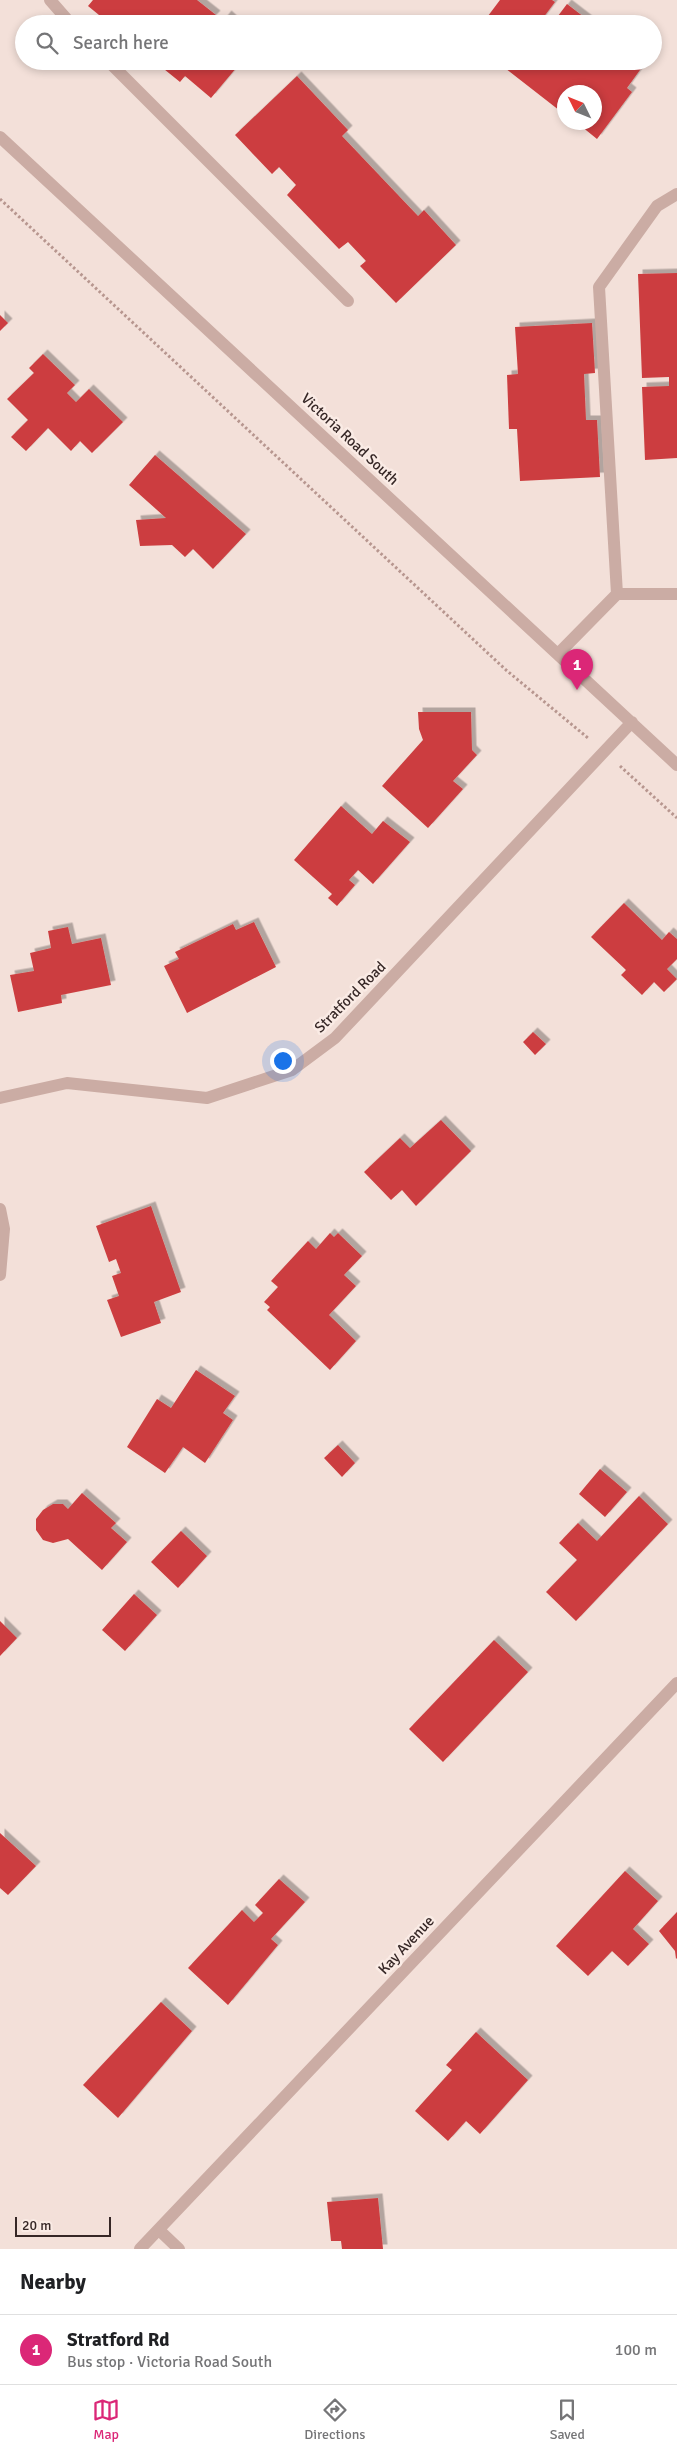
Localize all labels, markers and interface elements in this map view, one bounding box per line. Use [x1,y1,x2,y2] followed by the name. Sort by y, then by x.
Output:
[15,15,662,70] search box
[33,29,61,57] icon: search
[73,31,169,55] text: Search here
[557,85,602,130] north arrow
[298,389,402,489] street label: Victoria Road South
[561,649,593,690] pin: 1
[311,958,389,1036] street label: Stratford Road
[270,1048,296,1074] your location
[374,1912,438,1978] street label: Kay Avenue
[15,2214,111,2237] scale bar
[22,2217,51,2234] text: 20 m
[20,2269,86,2295] text: Nearby
[67,2328,169,2352] text: Stratford Rd
[32,2340,40,2360] text: 1
[615,2340,657,2360] text: 100 m
[67,2352,272,2372] text: Bus stop · Victoria Road South
[92,2396,120,2443] tab: Map
[304,2396,365,2443] tab: Directions
[550,2396,585,2443] tab: Saved

